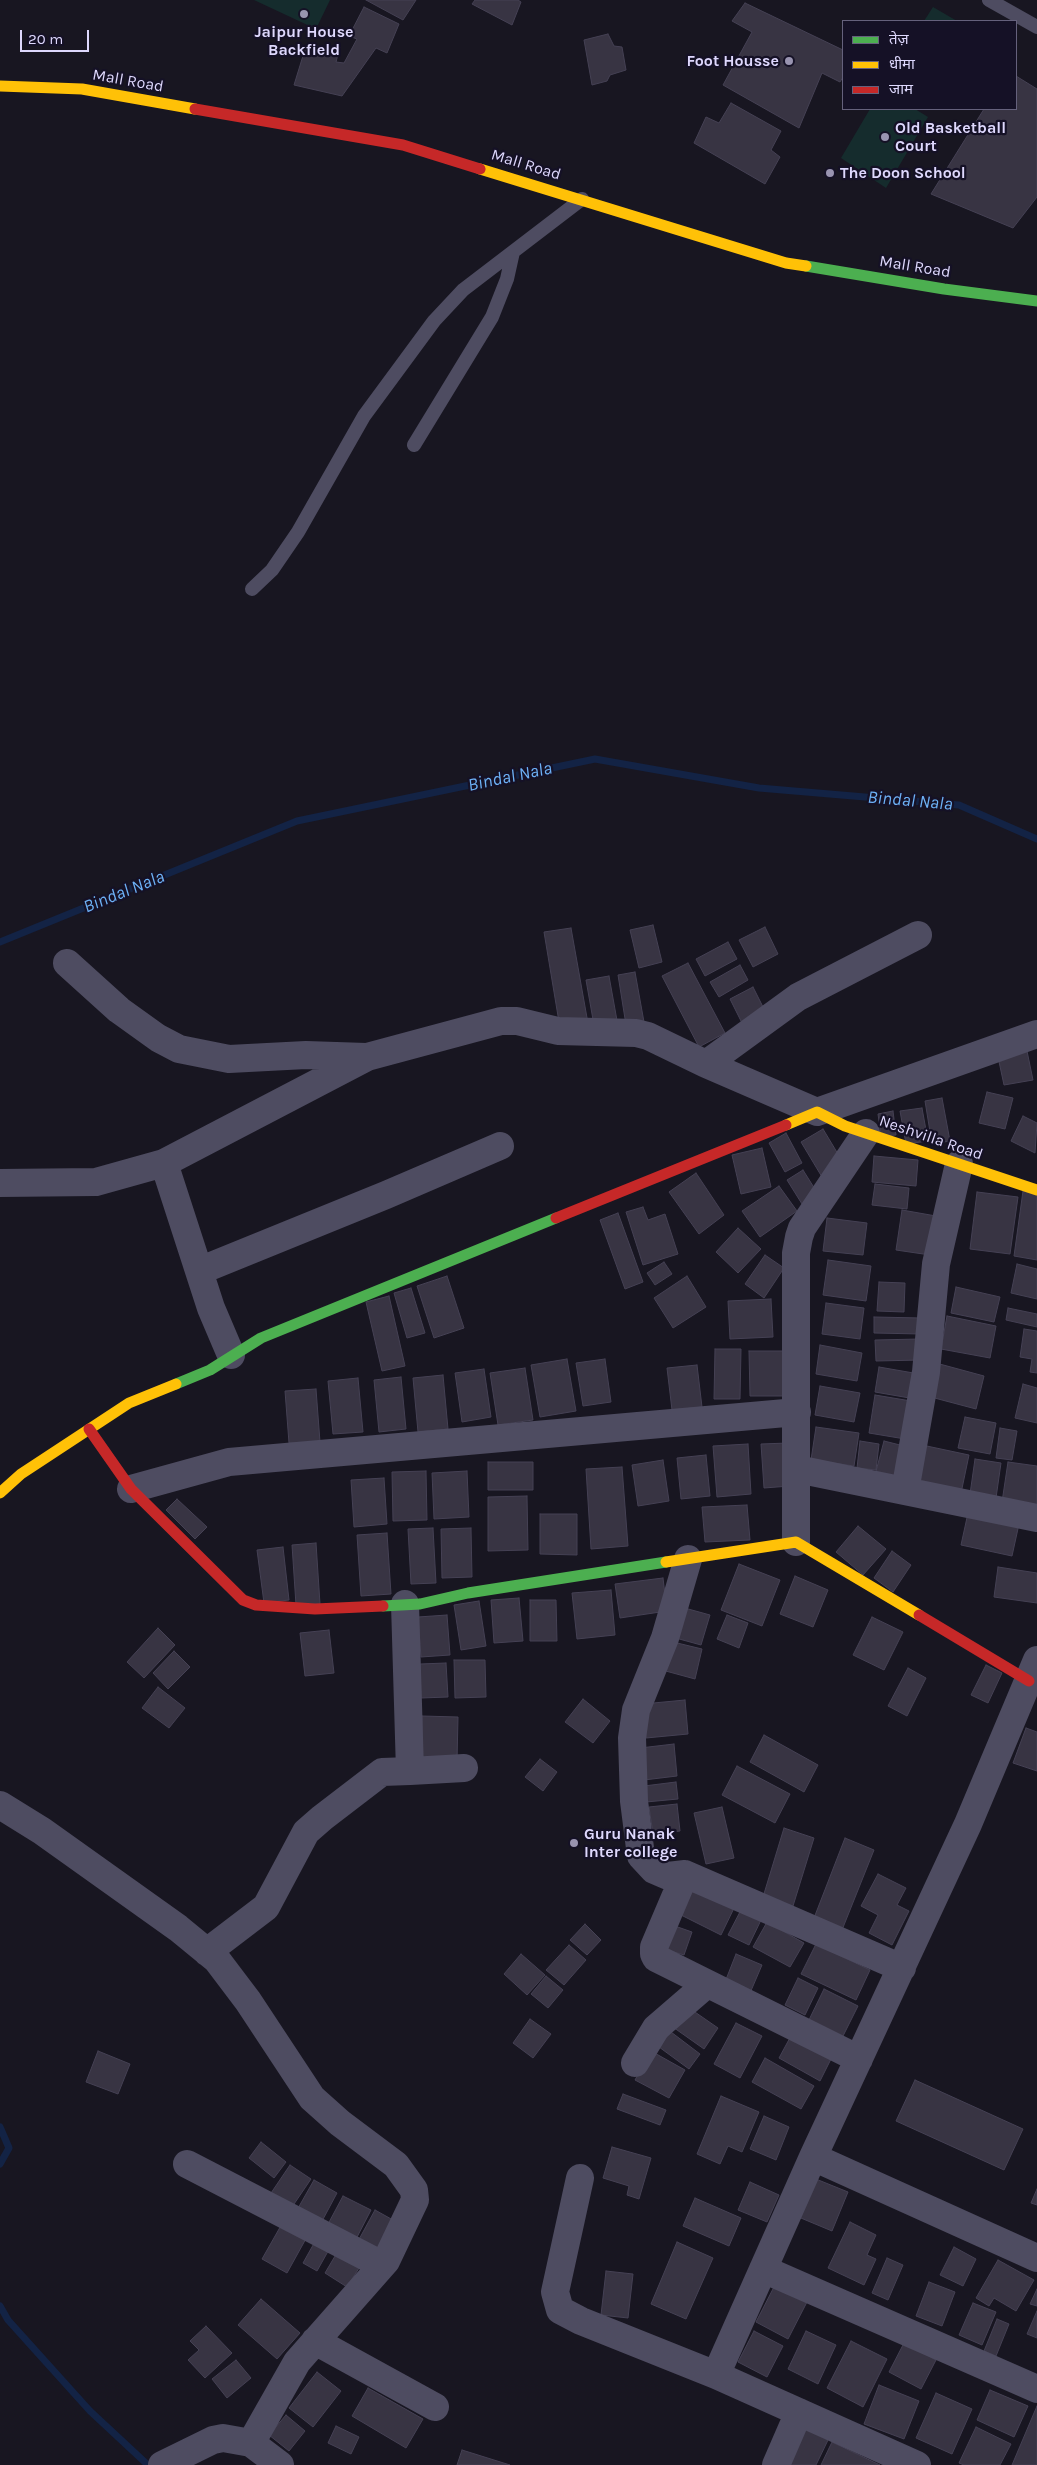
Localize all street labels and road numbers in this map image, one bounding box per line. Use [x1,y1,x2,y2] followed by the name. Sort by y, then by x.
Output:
[91,65,165,97] street label: Mall Road
[489,145,563,185] street label: Mall Road
[878,252,952,282] street label: Mall Road
[877,1111,985,1165] street label: Neshvilla Road

